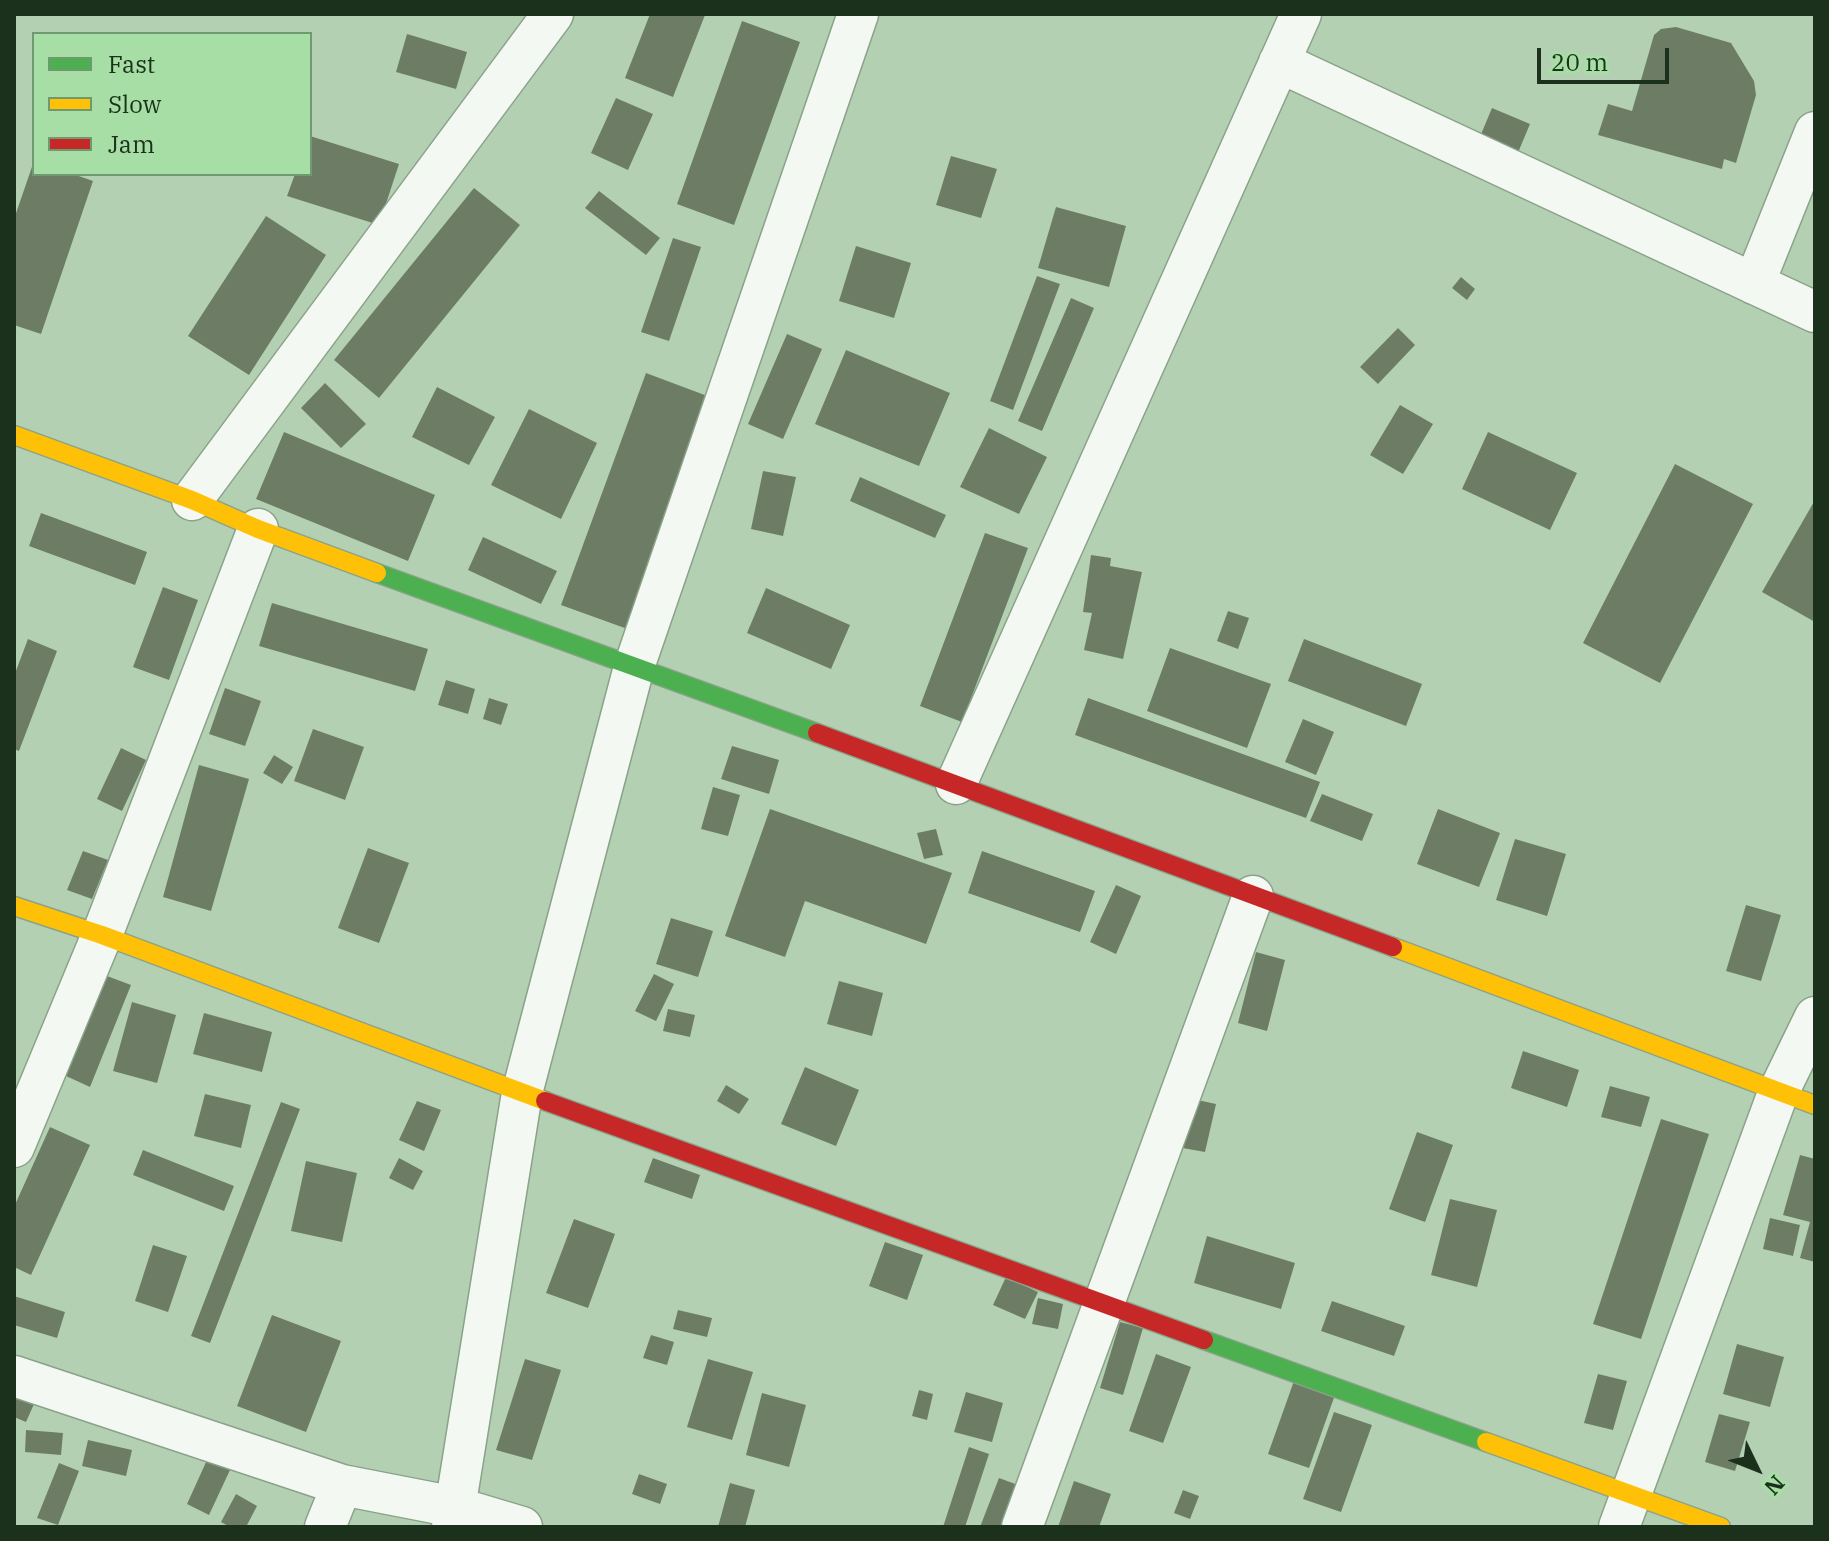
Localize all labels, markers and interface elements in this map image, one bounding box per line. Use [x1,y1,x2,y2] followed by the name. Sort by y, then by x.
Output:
[32,32,312,176] legend
[1541,32,1673,82] scale bar
[1551,46,1608,78] text: 20 m
[108,48,155,80] text: Fast
[108,88,161,120] text: Slow
[108,128,155,160] text: Jam
[1717,1429,1797,1509] north arrow
[1758,1469,1791,1502] text: N

